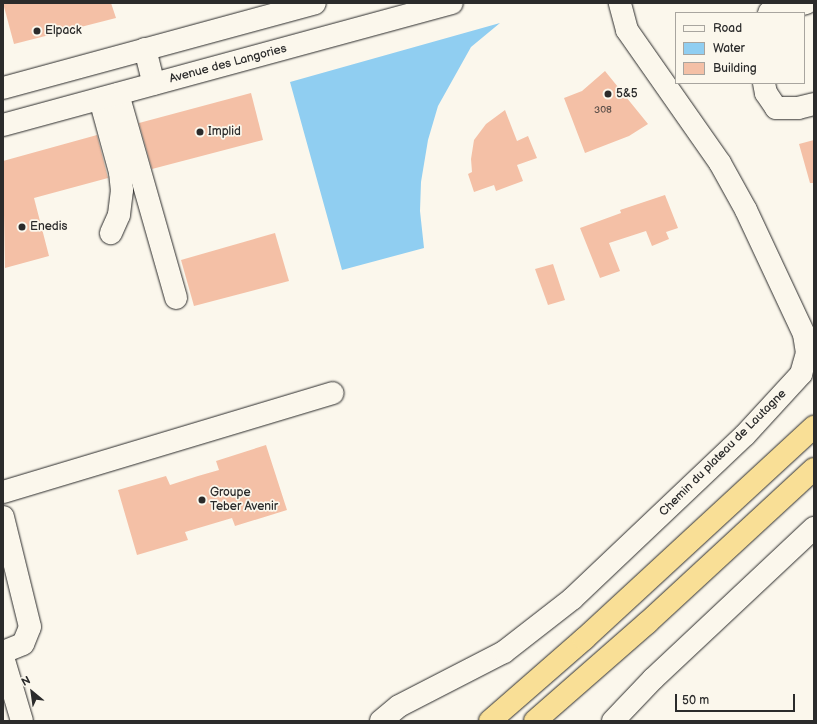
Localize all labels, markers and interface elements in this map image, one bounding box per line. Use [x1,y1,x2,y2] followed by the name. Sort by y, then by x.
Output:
[675,12,805,84] legend
[713,21,742,36] text: Road
[45,24,82,38] place label: Elpack
[32,26,42,36] marker: Elpack
[168,41,288,87] street label: Avenue des Langories
[713,41,745,56] text: Water
[713,61,757,76] text: Building
[616,87,638,101] place label: 5&5
[603,89,613,99] marker: 5&5
[594,105,612,117] house number: 308
[208,125,241,139] place label: Implid
[195,127,205,137] marker: Implid
[30,220,67,234] place label: Enedis
[17,222,27,232] marker: Enedis
[657,387,789,519] street label: Chemin du plateau de Lautagne
[210,486,278,514] place label: Groupe Teber Avenir
[197,495,207,505] marker: Groupe Teber Avenir
[12,672,52,712] north arrow
[19,673,33,689] text: N
[677,686,797,712] scale bar
[682,693,709,708] text: 50 m

